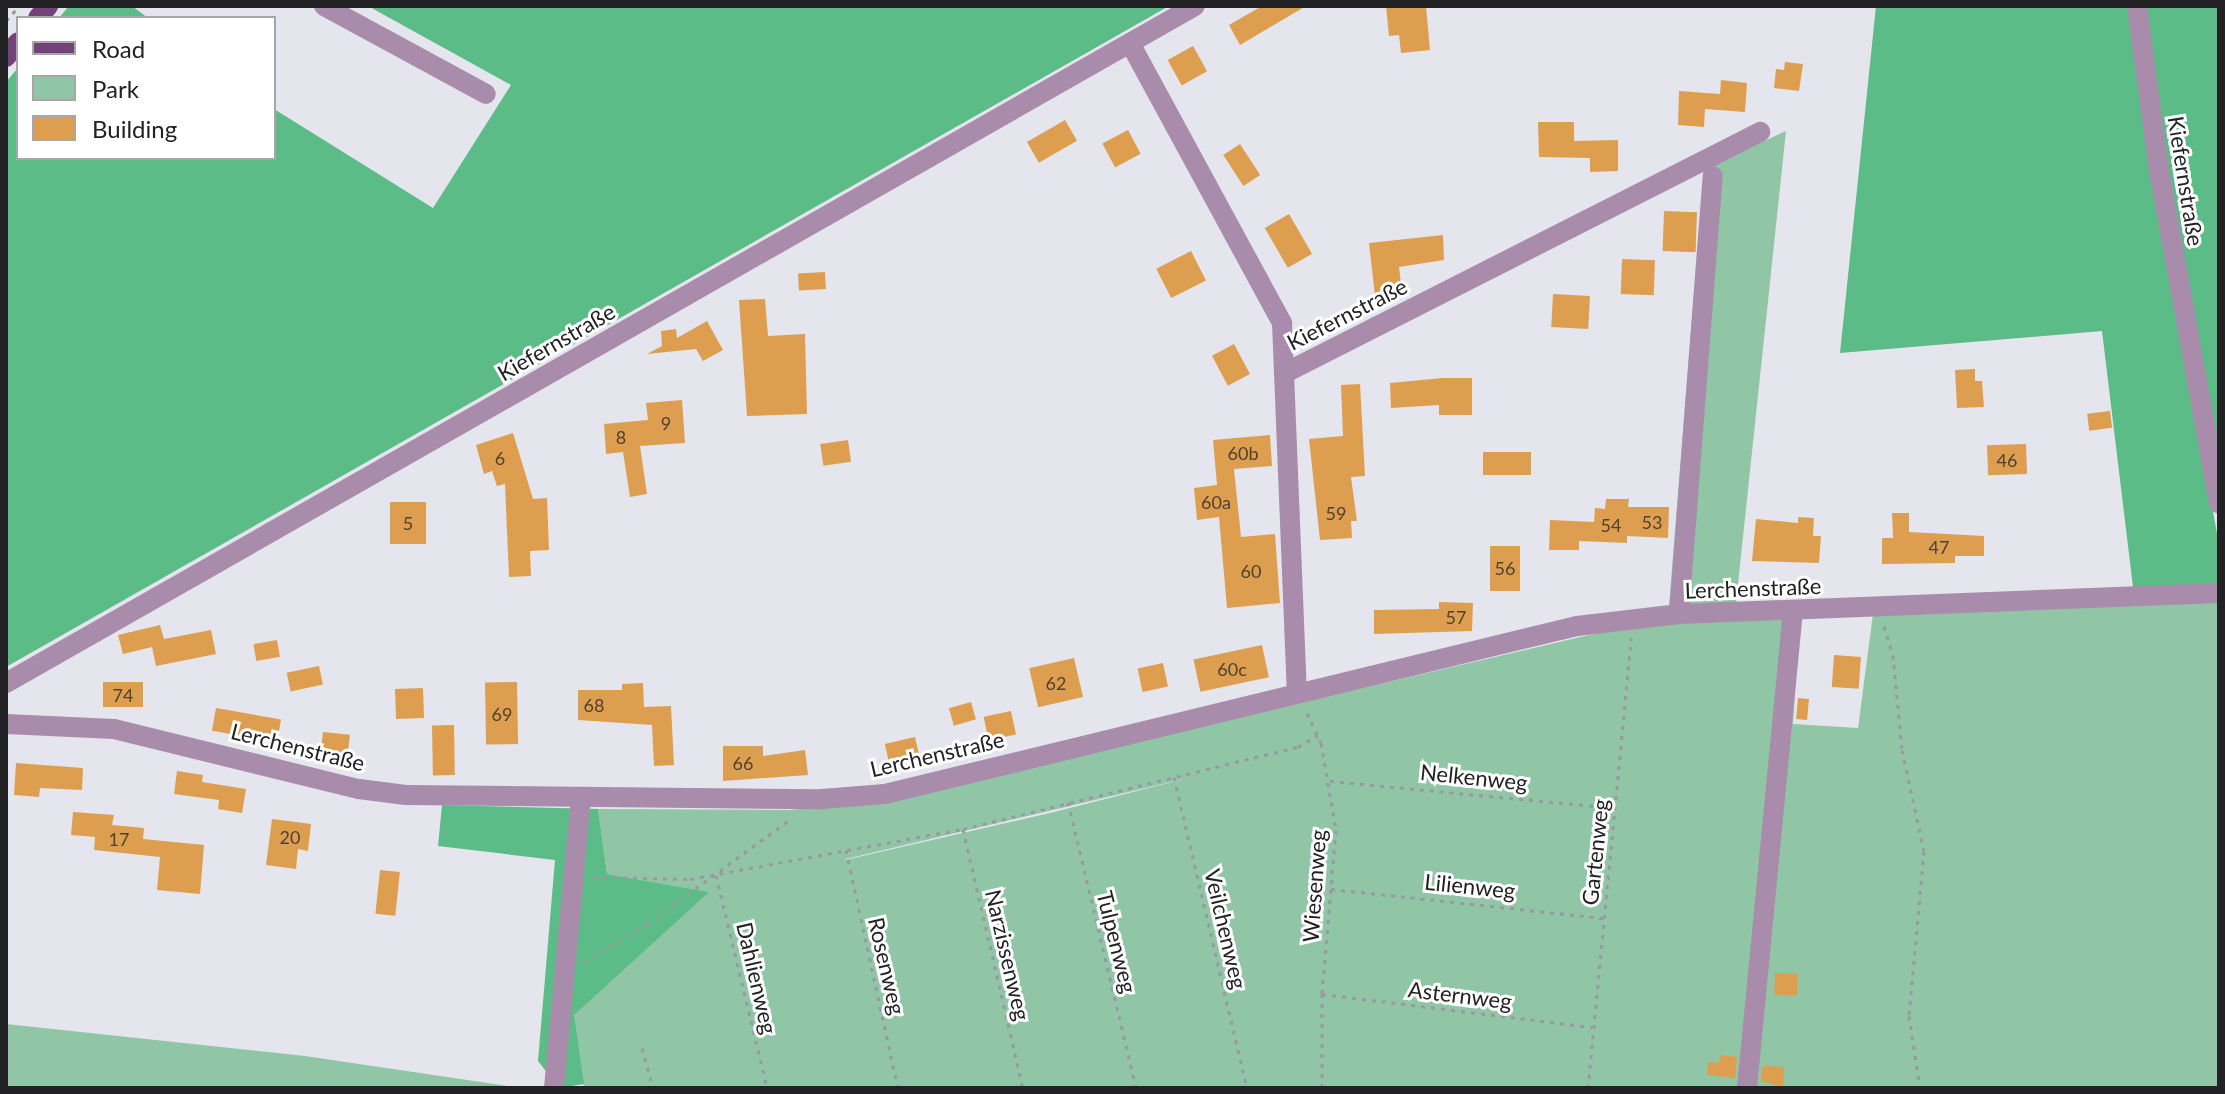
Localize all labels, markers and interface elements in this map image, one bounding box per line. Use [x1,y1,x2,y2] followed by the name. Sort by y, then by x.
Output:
[16,16,276,160] legend
[92,34,145,63] text: Road
[92,74,139,103] text: Park
[92,114,177,143] text: Building
[2163,114,2209,248] street label: Kiefernstraße
[1283,272,1411,356] street label: Kiefernstraße
[493,298,619,386] street label: Kiefernstraße
[661,412,671,434] house number: 9
[616,426,626,448] house number: 8
[1228,442,1258,464] house number: 60b
[495,447,505,469] house number: 6
[1997,449,2017,471] house number: 46
[1201,491,1231,513] house number: 60a
[1326,502,1346,524] house number: 59
[1642,511,1662,533] house number: 53
[403,512,413,534] house number: 5
[1601,514,1621,536] house number: 54
[1929,536,1949,558] house number: 47
[1495,557,1515,579] house number: 56
[1241,560,1261,582] house number: 60
[1684,572,1822,604] street label: Lerchenstraße
[1446,606,1466,628] house number: 57
[1217,658,1247,680] house number: 60c
[1046,672,1066,694] house number: 62
[113,684,133,706] house number: 74
[584,694,604,716] house number: 68
[492,703,512,725] house number: 69
[228,718,368,776] street label: Lerchenstraße
[867,726,1007,782] street label: Lerchenstraße
[733,752,753,774] house number: 66
[1419,758,1529,796] street label: Nelkenweg
[1576,798,1614,906] street label: Gartenweg
[280,826,300,848] house number: 20
[109,828,129,850] house number: 17
[1297,829,1331,943] street label: Wiesenweg
[1199,867,1253,991] street label: Veilchenweg
[1423,868,1517,904] street label: Lilienweg
[980,887,1036,1023] street label: Narzissenweg
[1092,888,1142,996] street label: Tulpenweg
[863,915,911,1017] street label: Rosenweg
[731,919,783,1037] street label: Dahlienweg
[1407,976,1513,1014] street label: Asternweg

